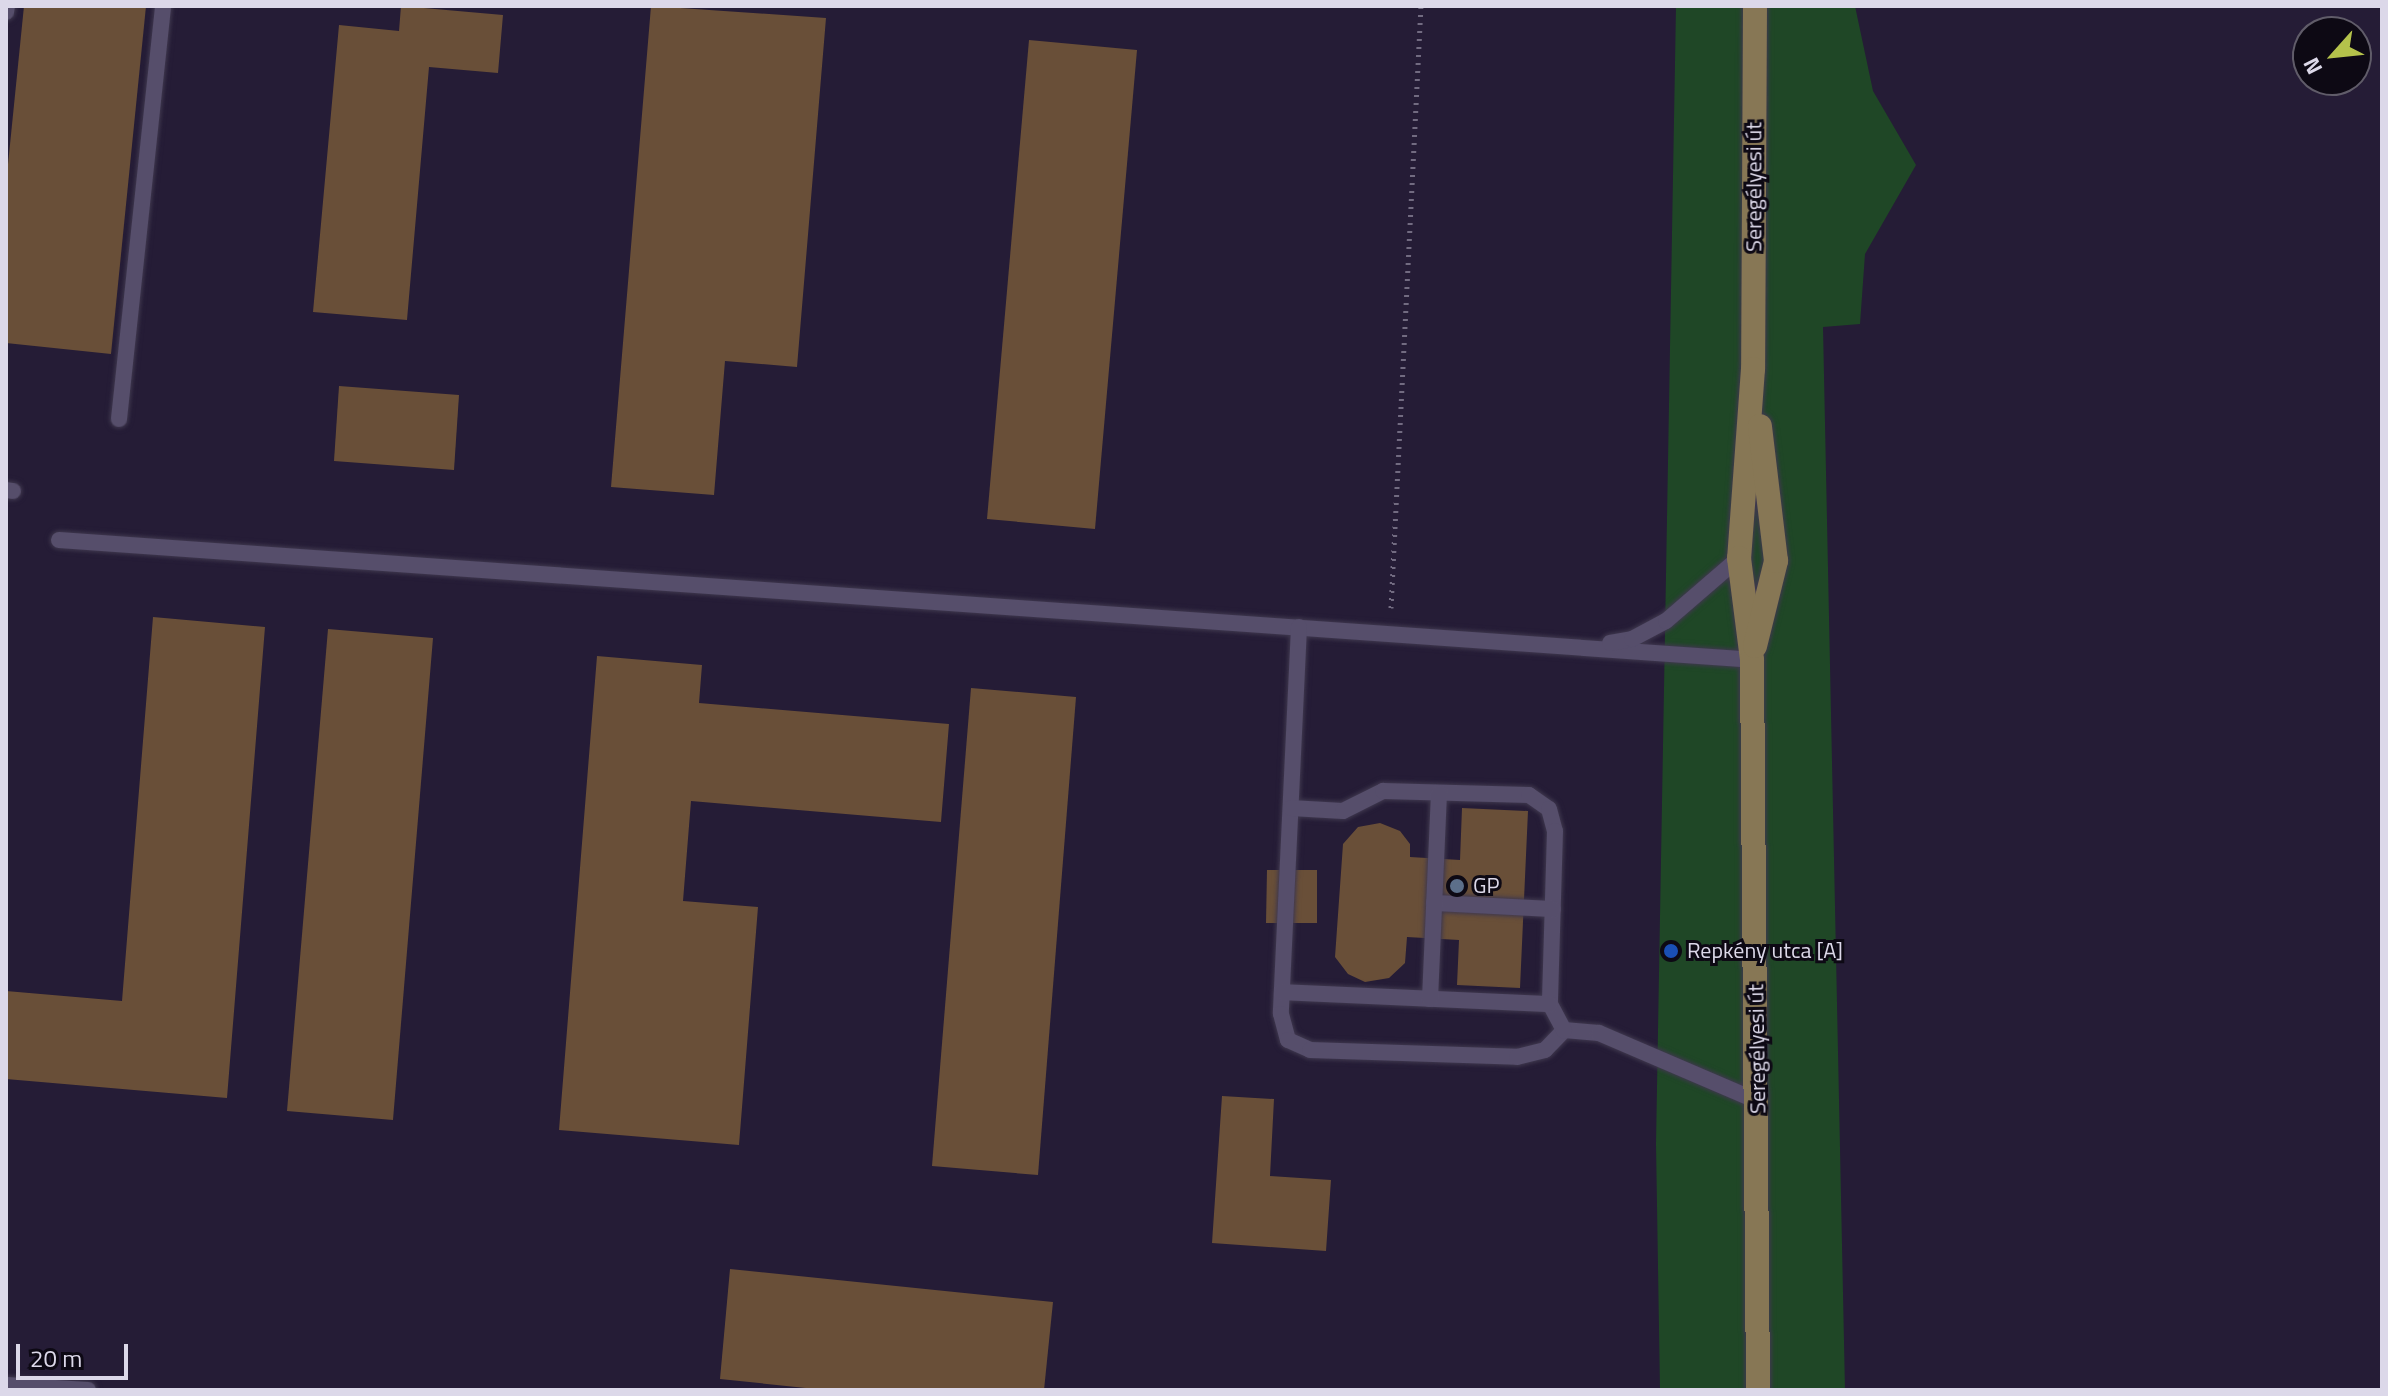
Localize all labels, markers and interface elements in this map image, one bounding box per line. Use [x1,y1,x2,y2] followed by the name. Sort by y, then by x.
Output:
[2292,16,2372,96] north arrow
[2294,51,2331,80] text: N
[1741,122,1767,252] street label: Seregélyesi út
[1473,873,1500,899] place label: GP
[1448,877,1466,895] marker: GP
[1687,938,1843,964] place label: Repkény utca [A]
[1662,942,1680,960] marker: Repkény utca [A]
[1743,984,1771,1114] street label: Seregélyesi út
[20,1328,132,1378] scale bar
[30,1340,82,1376] text: 20 m

